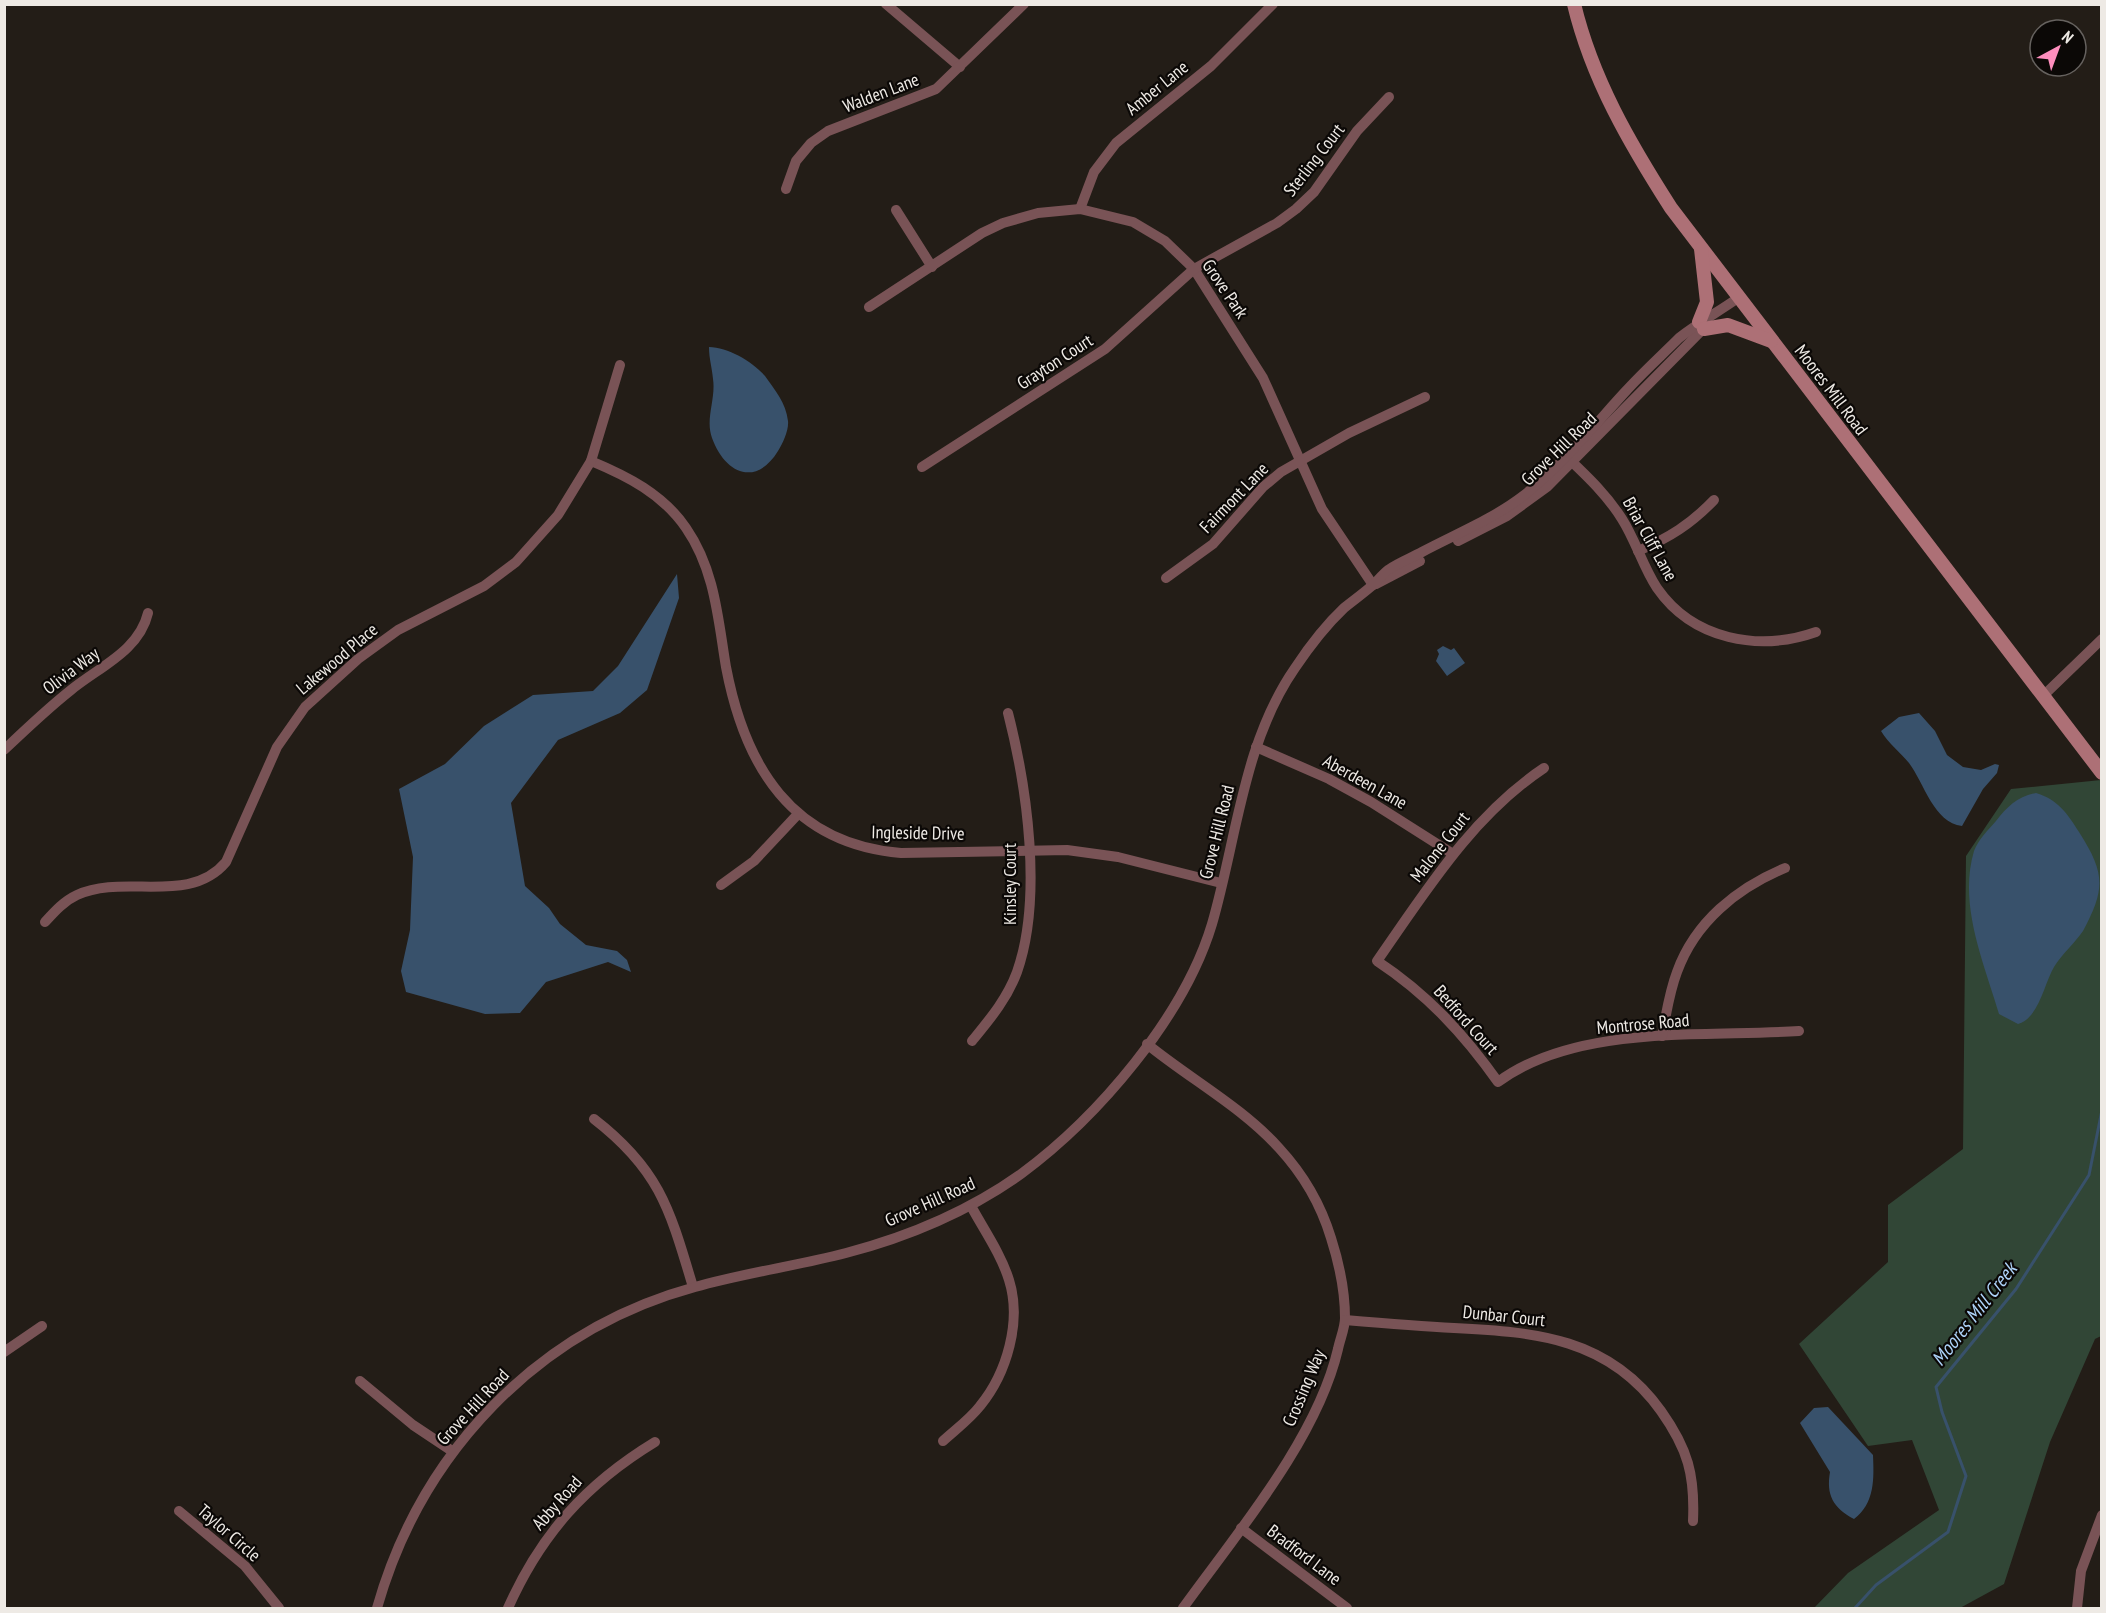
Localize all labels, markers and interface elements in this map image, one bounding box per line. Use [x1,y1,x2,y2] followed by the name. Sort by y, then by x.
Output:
[2028,18,2088,78] north arrow
[2058,26,2078,47] text: N
[1121,55,1193,120] street label: Amber Lane
[840,68,922,118] street label: Walden Lane
[1278,119,1349,201] street label: Sterling Court
[1197,255,1254,323] street label: Grove Park
[1013,329,1097,395] street label: Grayton Court
[1790,340,1873,440] street label: Moores Mill Road
[1516,407,1601,490] street label: Grove Hill Road
[1194,458,1273,538] street label: Fairmont Lane
[1618,493,1683,585] street label: Briar Cliff Lane
[291,618,382,699] street label: Lakewood Place
[38,642,104,699] street label: Olivia Way
[1319,749,1411,814] street label: Aberdeen Lane
[1194,782,1239,881] street label: Grove Hill Road
[1405,807,1474,887] street label: Malone Court
[871,820,965,845] street label: Ingleside Drive
[998,843,1021,925] street label: Kinsley Court
[1429,980,1504,1059] street label: Bedford Court
[1596,1008,1690,1039] street label: Montrose Road
[881,1171,978,1232] street label: Grove Hill Road
[1926,1255,2024,1371] water label: Moores Mill Creek
[1462,1300,1546,1331] street label: Dunbar Court
[1277,1346,1330,1430] street label: Crossing Way
[431,1364,514,1450] street label: Grove Hill Road
[527,1471,587,1535] street label: Abby Road
[193,1499,266,1566] street label: Taylor Circle
[1263,1519,1346,1590] street label: Bradford Lane

